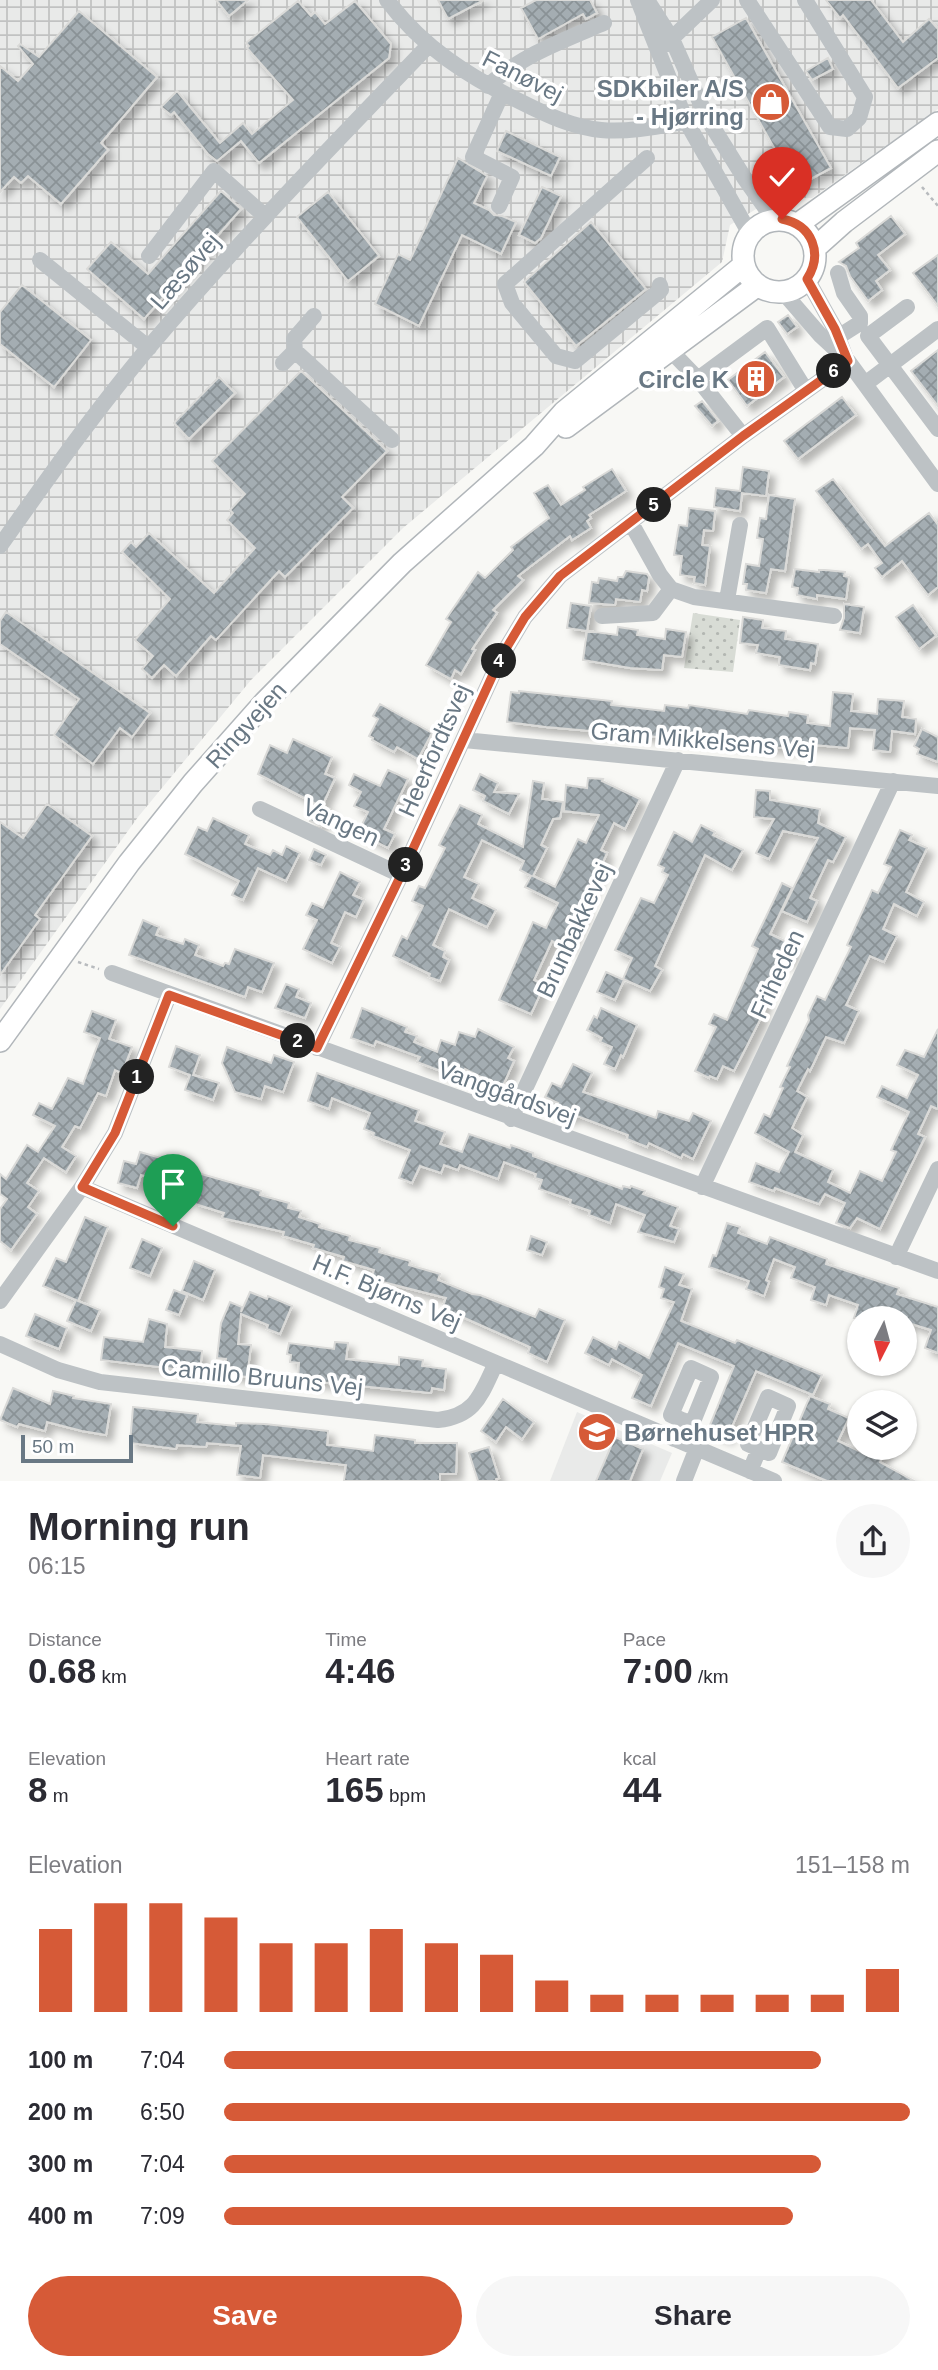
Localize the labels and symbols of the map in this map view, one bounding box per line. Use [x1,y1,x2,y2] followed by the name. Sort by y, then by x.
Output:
[478,44,568,108] street label: Fanøvej
[597,75,744,130] place label: SDKbiler A/S - Hjørring
[750,81,792,123] shop icon: SDKbiler A/S - Hjørring
[752,147,812,219] pin
[145,227,225,315] street label: Læsøvej
[816,354,852,388] pin: 6
[735,358,777,400] building icon: Circle K
[638,366,730,393] place label: Circle K
[636,488,672,522] pin: 5
[482,644,516,678] pin: 4
[200,676,292,774] street label: Ringvejen
[393,679,475,821] street label: Heerfordtsvej
[590,717,816,763] street label: Gram Mikkelsens Vej
[299,793,383,851] street label: Vangen
[388,848,424,882] pin: 3
[531,858,617,1002] street label: Brunbakkevej
[745,925,809,1023] street label: Friheden
[280,1024,316,1058] pin: 2
[434,1056,580,1130] street label: Vanggårdsvej
[120,1060,154,1094] pin: 1
[143,1154,203,1226] pin
[309,1249,465,1335] street label: H.F. Bjørns Vej
[847,1306,917,1376] north arrow
[160,1353,364,1401] street label: Camillo Bruuns Vej
[576,1411,618,1453] school or university icon: Børnehuset HPR
[624,1419,815,1446] place label: Børnehuset HPR
[21,1432,133,1464] scale bar

